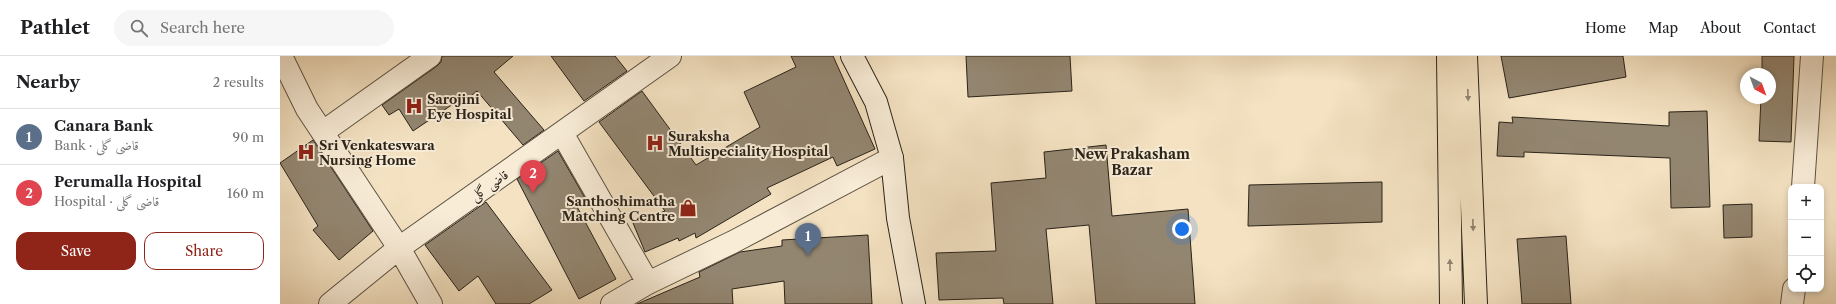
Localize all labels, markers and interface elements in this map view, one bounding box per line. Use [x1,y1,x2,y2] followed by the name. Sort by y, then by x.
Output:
[114,10,394,46] search box
[20,16,90,39] text: Pathlet
[128,17,150,39] icon: search
[160,18,245,37] text: Search here
[1585,19,1626,37] text: Home
[1648,19,1678,37] text: Map
[1700,19,1741,37] text: About
[1763,19,1816,37] text: Contact
[1740,68,1776,104] north arrow
[16,72,80,92] text: Nearby
[213,74,264,90] text: 2 results
[1464,89,1471,101] one-way arrow
[427,91,512,122] place label: Sarojini Eye Hospital
[404,96,424,116] hospital icon: Sarojini Eye Hospital
[54,116,153,135] text: Canara Bank
[668,128,829,159] place label: Suraksha Multispeciality Hospital
[26,129,32,145] text: 1
[233,129,264,145] text: 90 m
[645,133,665,153] hospital icon: Suraksha Multispeciality Hospital
[54,137,139,153] text: Bank · قاضی گلی
[319,137,435,168] place label: Sri Venkateswara Nursing Home
[296,142,316,162] hospital icon: Sri Venkateswara Nursing Home
[1074,145,1190,179] district label: New Prakasham Bazar
[520,160,546,193] pin: 2
[467,166,513,206] street label: قاضی گلی
[54,172,202,191] text: Perumalla Hospital
[1788,184,1824,292] map controls
[1788,184,1824,220] button: +
[25,185,33,201] text: 2
[227,185,264,201] text: 160 m
[54,193,159,209] text: Hospital · قاضی گلی
[562,193,675,224] place label: Santhoshimatha Matching Centre
[678,198,698,218] shop icon: Santhoshimatha Matching Centre
[1172,219,1192,239] your location
[1470,219,1476,232] one-way arrow
[1788,220,1824,256] button: −
[795,223,821,256] pin: 1
[16,232,136,270] button: Save
[144,232,264,270] button: Share
[1788,256,1824,292] button: locate
[1447,258,1453,271] one-way arrow

